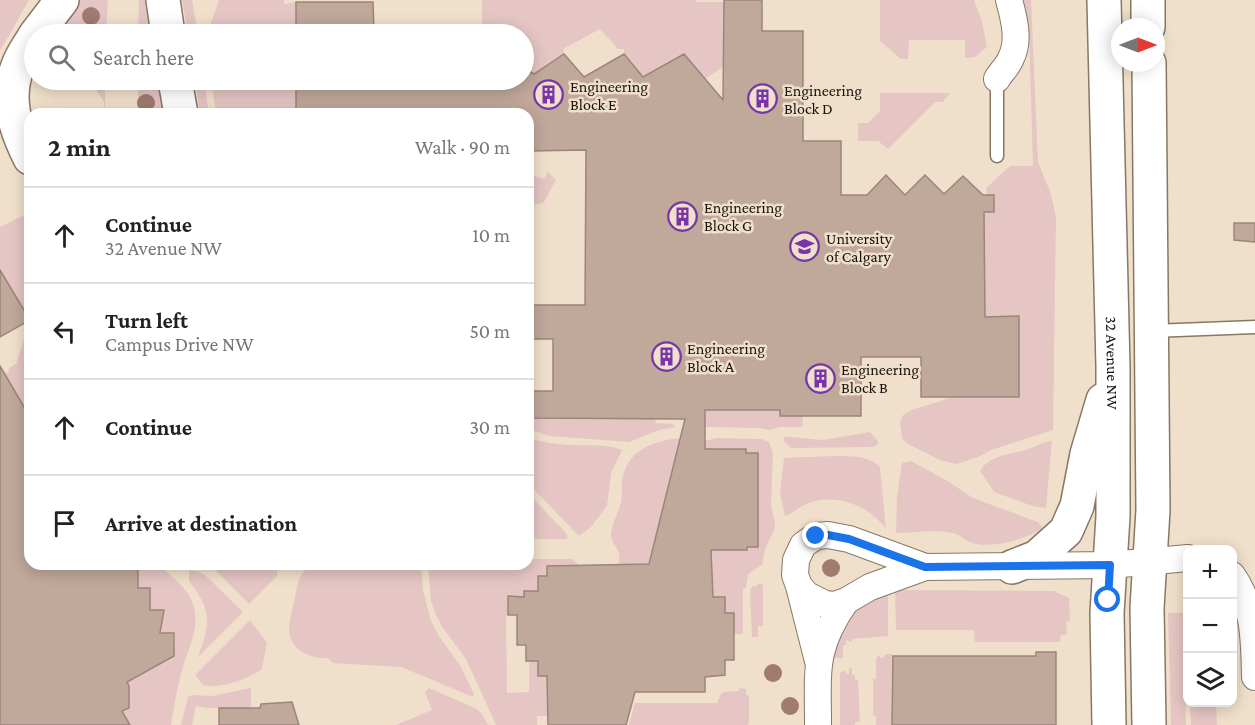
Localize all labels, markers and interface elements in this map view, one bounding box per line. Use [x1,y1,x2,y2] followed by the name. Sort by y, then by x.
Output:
[1111,18,1165,72] north arrow
[24,24,534,90] search box
[45,41,78,74] icon: search
[93,45,194,70] text: Search here
[570,78,648,113] place label: Engineering Block E
[533,79,565,111] building icon: Engineering Block E
[784,82,862,117] place label: Engineering Block D
[747,83,779,115] building icon: Engineering Block D
[48,133,111,162] text: 2 min
[415,136,510,158] text: Walk · 90 m
[704,199,782,234] place label: Engineering Block G
[667,200,699,232] building icon: Engineering Block G
[105,212,192,237] text: Continue
[48,219,81,252] icon: ahead
[472,224,510,246] text: 10 m
[826,230,893,266] place label: University of Calgary
[789,231,821,263] school or university icon: University of Calgary
[105,237,222,259] text: 32 Avenue NW
[105,308,188,333] text: Turn left
[48,315,81,348] icon: left
[1103,316,1122,410] street label: 32 Avenue NW
[469,320,510,342] text: 50 m
[105,333,254,355] text: Campus Drive NW
[687,340,765,375] place label: Engineering Block A
[650,341,682,373] building icon: Engineering Block A
[841,361,919,396] place label: Engineering Block B
[804,362,836,394] building icon: Engineering Block B
[48,411,81,444] icon: ahead
[105,415,192,440] text: Continue
[469,416,510,438] text: 30 m
[48,507,81,540] icon: arrive
[105,511,297,536] text: Arrive at destination
[802,522,828,548] route end
[1183,545,1237,707] map controls
[1183,545,1237,599] button: +
[1094,586,1120,612] route start
[1183,599,1237,653] button: −
[1183,653,1237,707] button: layers

